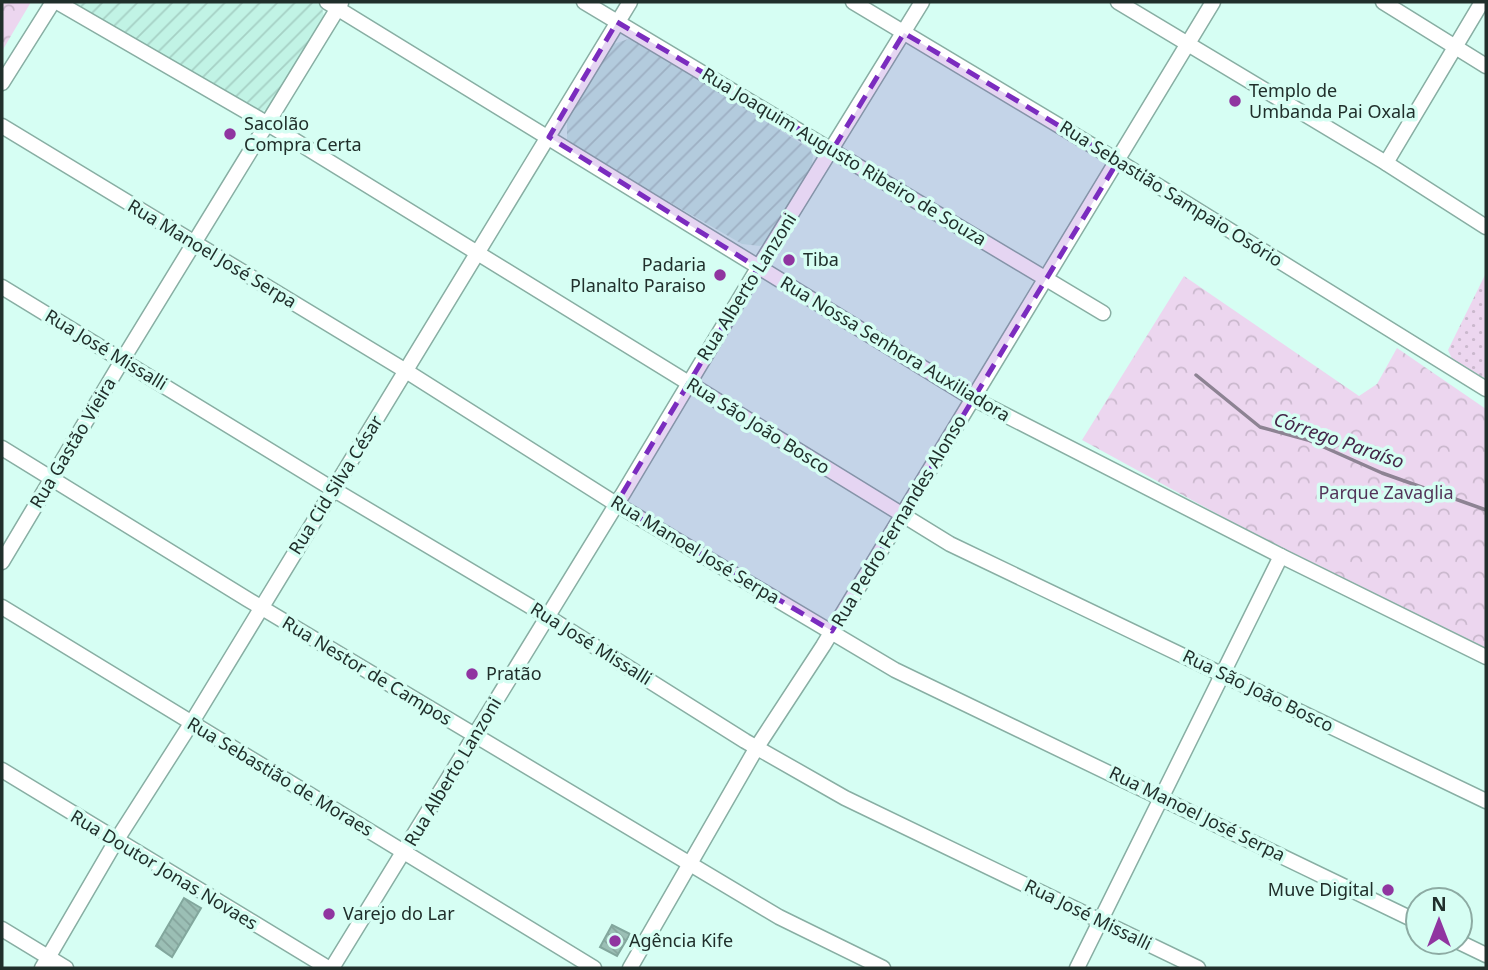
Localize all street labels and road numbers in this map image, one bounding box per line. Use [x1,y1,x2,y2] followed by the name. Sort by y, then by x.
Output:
[698,62,991,251] street label: Rua Joaquim Augusto Ribeiro de Souza
[1056,114,1287,272] street label: Rua Sebastião Sampaio Osório
[124,193,301,313] street label: Rua Manoel José Serpa
[691,208,801,365] street label: Rua Alberto Lanzoni
[776,270,1015,426] street label: Rua Nossa Senhora Auxiliadora
[41,303,172,395] street label: Rua José Missalli
[682,371,835,479] street label: Rua São João Bosco
[24,373,121,512] street label: Rua Gastão Vieira
[283,410,388,559] street label: Rua Cid Silva César
[825,410,971,631] street label: Rua Pedro Fernandes Alonso
[607,489,784,609] street label: Rua Manoel José Serpa
[526,596,657,690] street label: Rua José Missalli
[278,610,457,730] street label: Rua Nestor de Campos
[1179,643,1338,737] street label: Rua São João Bosco
[398,693,506,850] street label: Rua Alberto Lanzoni
[183,711,378,841] street label: Rua Sebastião de Moraes
[1105,760,1289,866] street label: Rua Manoel José Serpa
[66,804,263,935] street label: Rua Doutor Jonas Novaes
[1021,873,1156,955] street label: Rua José Missalli

